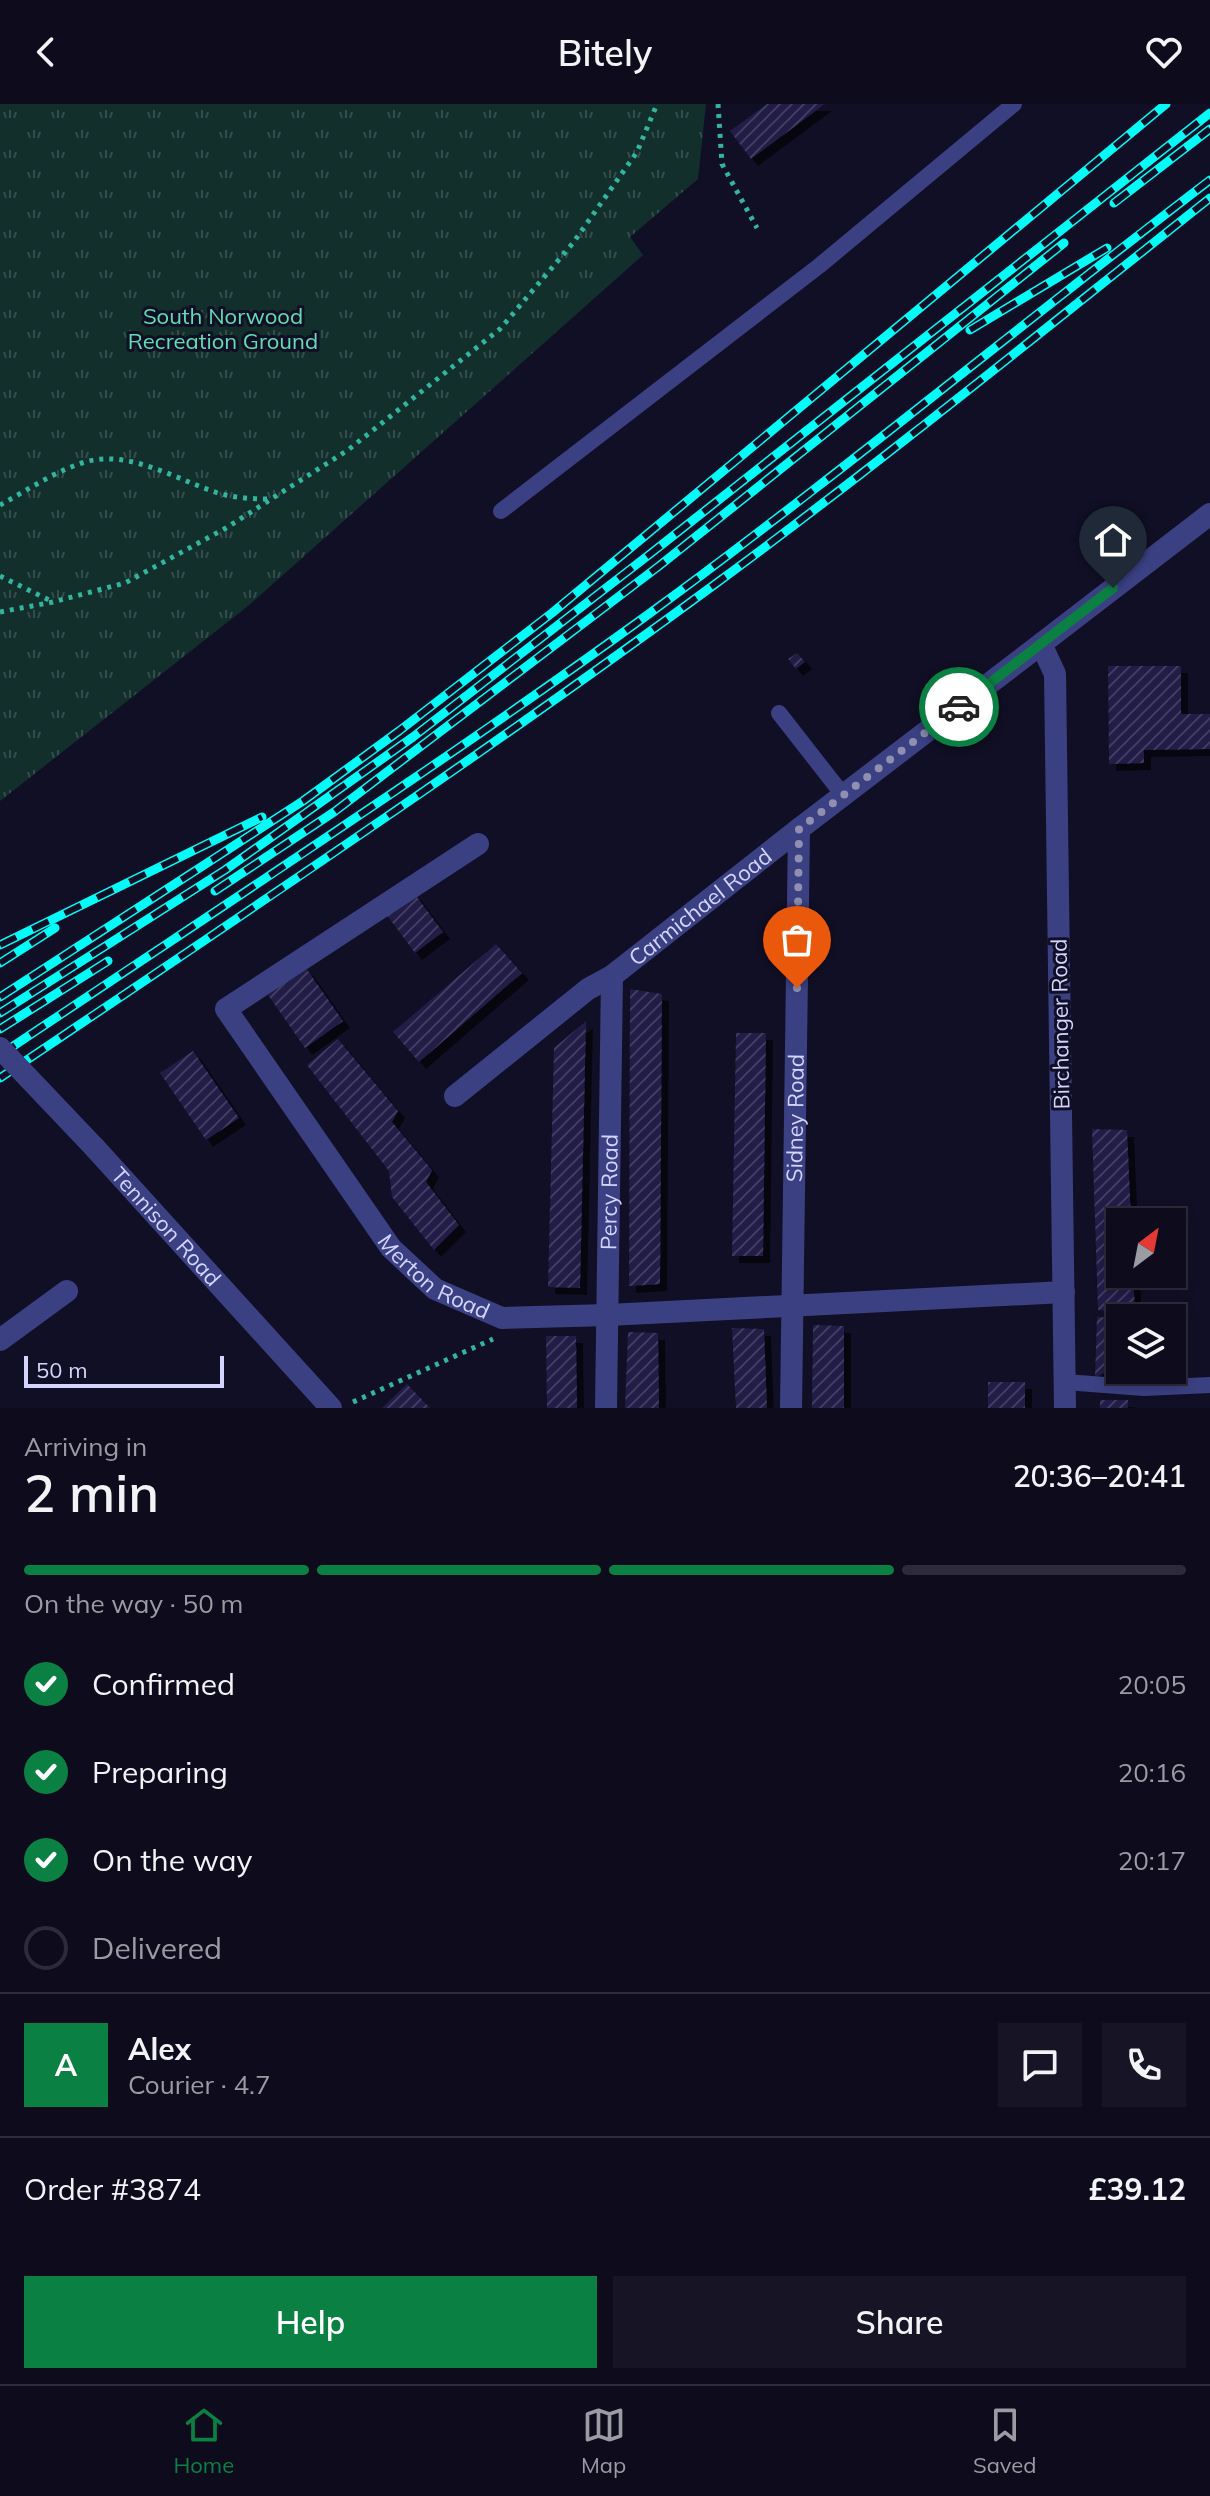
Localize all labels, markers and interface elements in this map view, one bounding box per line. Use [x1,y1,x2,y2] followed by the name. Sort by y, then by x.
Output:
[24,30,68,74] icon: back
[558,30,652,75] text: Bitely
[1142,30,1186,74] icon: heart
[128,302,318,355] park label: South Norwood Recreation Ground
[1079,506,1147,588] pin
[1091,518,1135,562] icon: home
[919,667,999,747] courier
[937,685,981,729] icon: car
[623,842,777,972] street label: Carmichael Road
[763,906,831,988] pin
[775,918,819,962] icon: bag
[1045,938,1075,1110] street label: Birchanger Road
[780,1054,810,1182] street label: Sidney Road
[594,1134,624,1250] street label: Percy Road
[105,1161,227,1292] street label: Tennison Road
[1106,1208,1186,1288] north arrow
[1106,1208,1186,1384] map controls
[372,1229,494,1325] street label: Merton Road
[1106,1304,1186,1384] button: layers
[24,1352,224,1388] scale bar
[36,1356,87,1384] text: 50 m
[24,1430,147,1463] text: Arriving in
[1013,1457,1186,1495] text: 20:36–20:41
[24,1460,159,1525] text: 2 min
[24,1587,243,1620] text: On the way · 50 m
[24,1662,68,1706] icon: check
[92,1665,235,1703] text: Confirmed
[1118,1668,1186,1701] text: 20:05
[24,1750,68,1794] icon: check
[92,1753,228,1791] text: Preparing
[1118,1756,1186,1789] text: 20:16
[24,1838,68,1882] icon: check
[92,1841,252,1879] text: On the way
[1118,1844,1186,1877] text: 20:17
[92,1929,222,1967] text: Delivered
[998,2023,1082,2107] button: chat
[1102,2023,1186,2107] button: phone
[128,2030,191,2068] text: Alex
[55,2046,77,2084] text: A
[128,2068,271,2101] text: Courier · 4.7
[24,2170,201,2208] text: Order #3874
[1089,2170,1186,2208] text: £39.12
[24,2276,597,2368] button: Help
[613,2276,1186,2368] button: Share
[173,2403,234,2479] tab: Home
[581,2403,626,2479] tab: Map
[973,2403,1037,2479] tab: Saved

